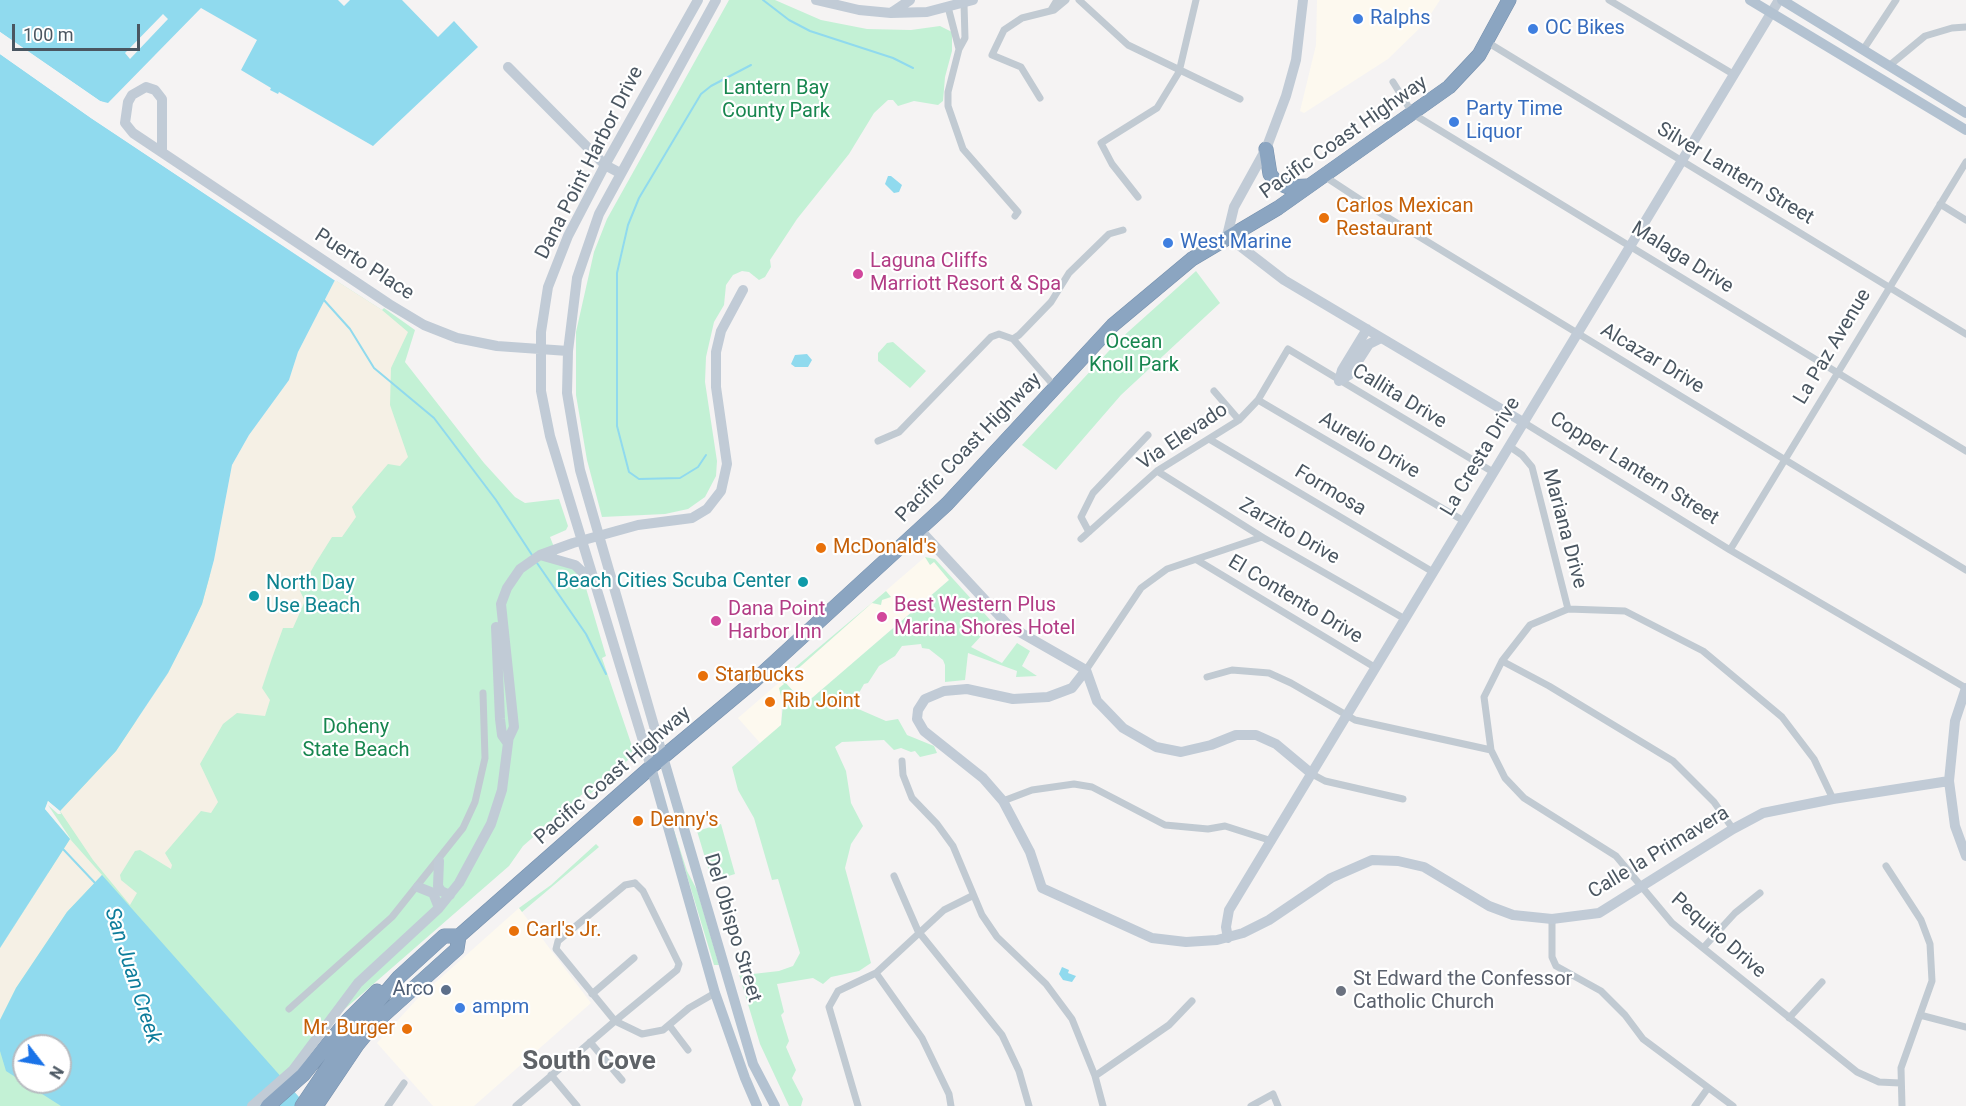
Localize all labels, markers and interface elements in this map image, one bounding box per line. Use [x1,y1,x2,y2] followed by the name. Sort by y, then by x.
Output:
[1370,7,1431,31] place label: Ralphs
[15,12,142,50] scale bar
[1351,12,1365,26] marker: Ralphs
[1545,17,1625,41] place label: OC Bikes
[1526,22,1540,36] marker: OC Bikes
[23,24,74,45] text: 100 m
[531,62,649,264] street label: Dana Point Harbor Drive
[1256,71,1432,205] street label: Pacific Coast Highway
[722,77,830,124] park label: Lantern Bay County Park
[1466,98,1563,145] place label: Party Time Liquor
[1447,115,1461,129] marker: Party Time Liquor
[1652,118,1818,230] street label: Silver Lantern Street
[1336,195,1473,242] place label: Carlos Mexican Restaurant
[1317,211,1331,225] marker: Carlos Mexican Restaurant
[1626,217,1738,299] street label: Malaga Drive
[310,224,418,306] street label: Puerto Place
[1180,231,1292,255] place label: West Marine
[1161,236,1175,250] marker: West Marine
[870,250,1061,297] place label: Laguna Cliffs Marriott Resort & Spa
[851,267,865,281] marker: Laguna Cliffs Marriott Resort & Spa
[1789,285,1877,409] street label: La Paz Avenue
[1596,319,1708,399] street label: Alcazar Drive
[1089,331,1179,378] park label: Ocean Knoll Park
[1347,359,1451,435] street label: Callita Drive
[891,368,1047,528] street label: Pacific Coast Highway
[1436,393,1526,521] street label: La Cresta Drive
[1133,398,1233,476] street label: Via Elevado
[1545,407,1723,531] street label: Copper Lantern Street
[1314,408,1424,484] street label: Aurelio Drive
[1290,460,1370,522] street label: Formosa
[1537,467,1591,591] street label: Mariana Drive
[1234,494,1344,570] street label: Zarzito Drive
[833,536,937,560] place label: McDonald's
[814,541,828,555] marker: McDonald's
[1223,550,1367,650] street label: El Contento Drive
[556,570,791,594] place label: Beach Cities Scuba Center
[266,572,360,619] place label: North Day Use Beach
[796,575,810,589] marker: Beach Cities Scuba Center
[247,589,261,603] marker: North Day Use Beach
[894,594,1075,641] place label: Best Western Plus Marina Shores Hotel
[728,598,825,645] place label: Dana Point Harbor Inn
[875,610,889,624] marker: Best Western Plus Marina Shores Hotel
[709,614,723,628] marker: Dana Point Harbor Inn
[715,664,804,688] place label: Starbucks
[696,669,710,683] marker: Starbucks
[782,690,860,714] place label: Rib Joint
[763,695,777,709] marker: Rib Joint
[530,702,696,850] street label: Pacific Coast Highway
[303,716,409,763] park label: Doheny State Beach
[1584,802,1734,904] street label: Calle la Primavera
[650,809,718,833] place label: Denny's
[631,814,645,828] marker: Denny's
[698,851,766,1005] street label: Del Obispo Street
[1666,888,1770,984] street label: Pequito Drive
[98,905,166,1047] water label: San Juan Creek
[526,919,601,943] place label: Carl's Jr.
[507,924,521,938] marker: Carl's Jr.
[1353,968,1572,1015] place label: St Edward the Confessor Catholic Church
[392,978,434,1002] place label: Arco
[439,983,453,997] marker: Arco
[1334,984,1348,998] marker: St Edward the Confessor Catholic Church
[472,996,529,1020] place label: ampm
[453,1001,467,1015] marker: ampm
[303,1017,395,1041] place label: Mr. Burger
[400,1022,414,1036] marker: Mr. Burger
[12,1034,72,1094] north arrow
[522,1046,656,1078] district label: South Cove
[45,1063,67,1082] text: N

